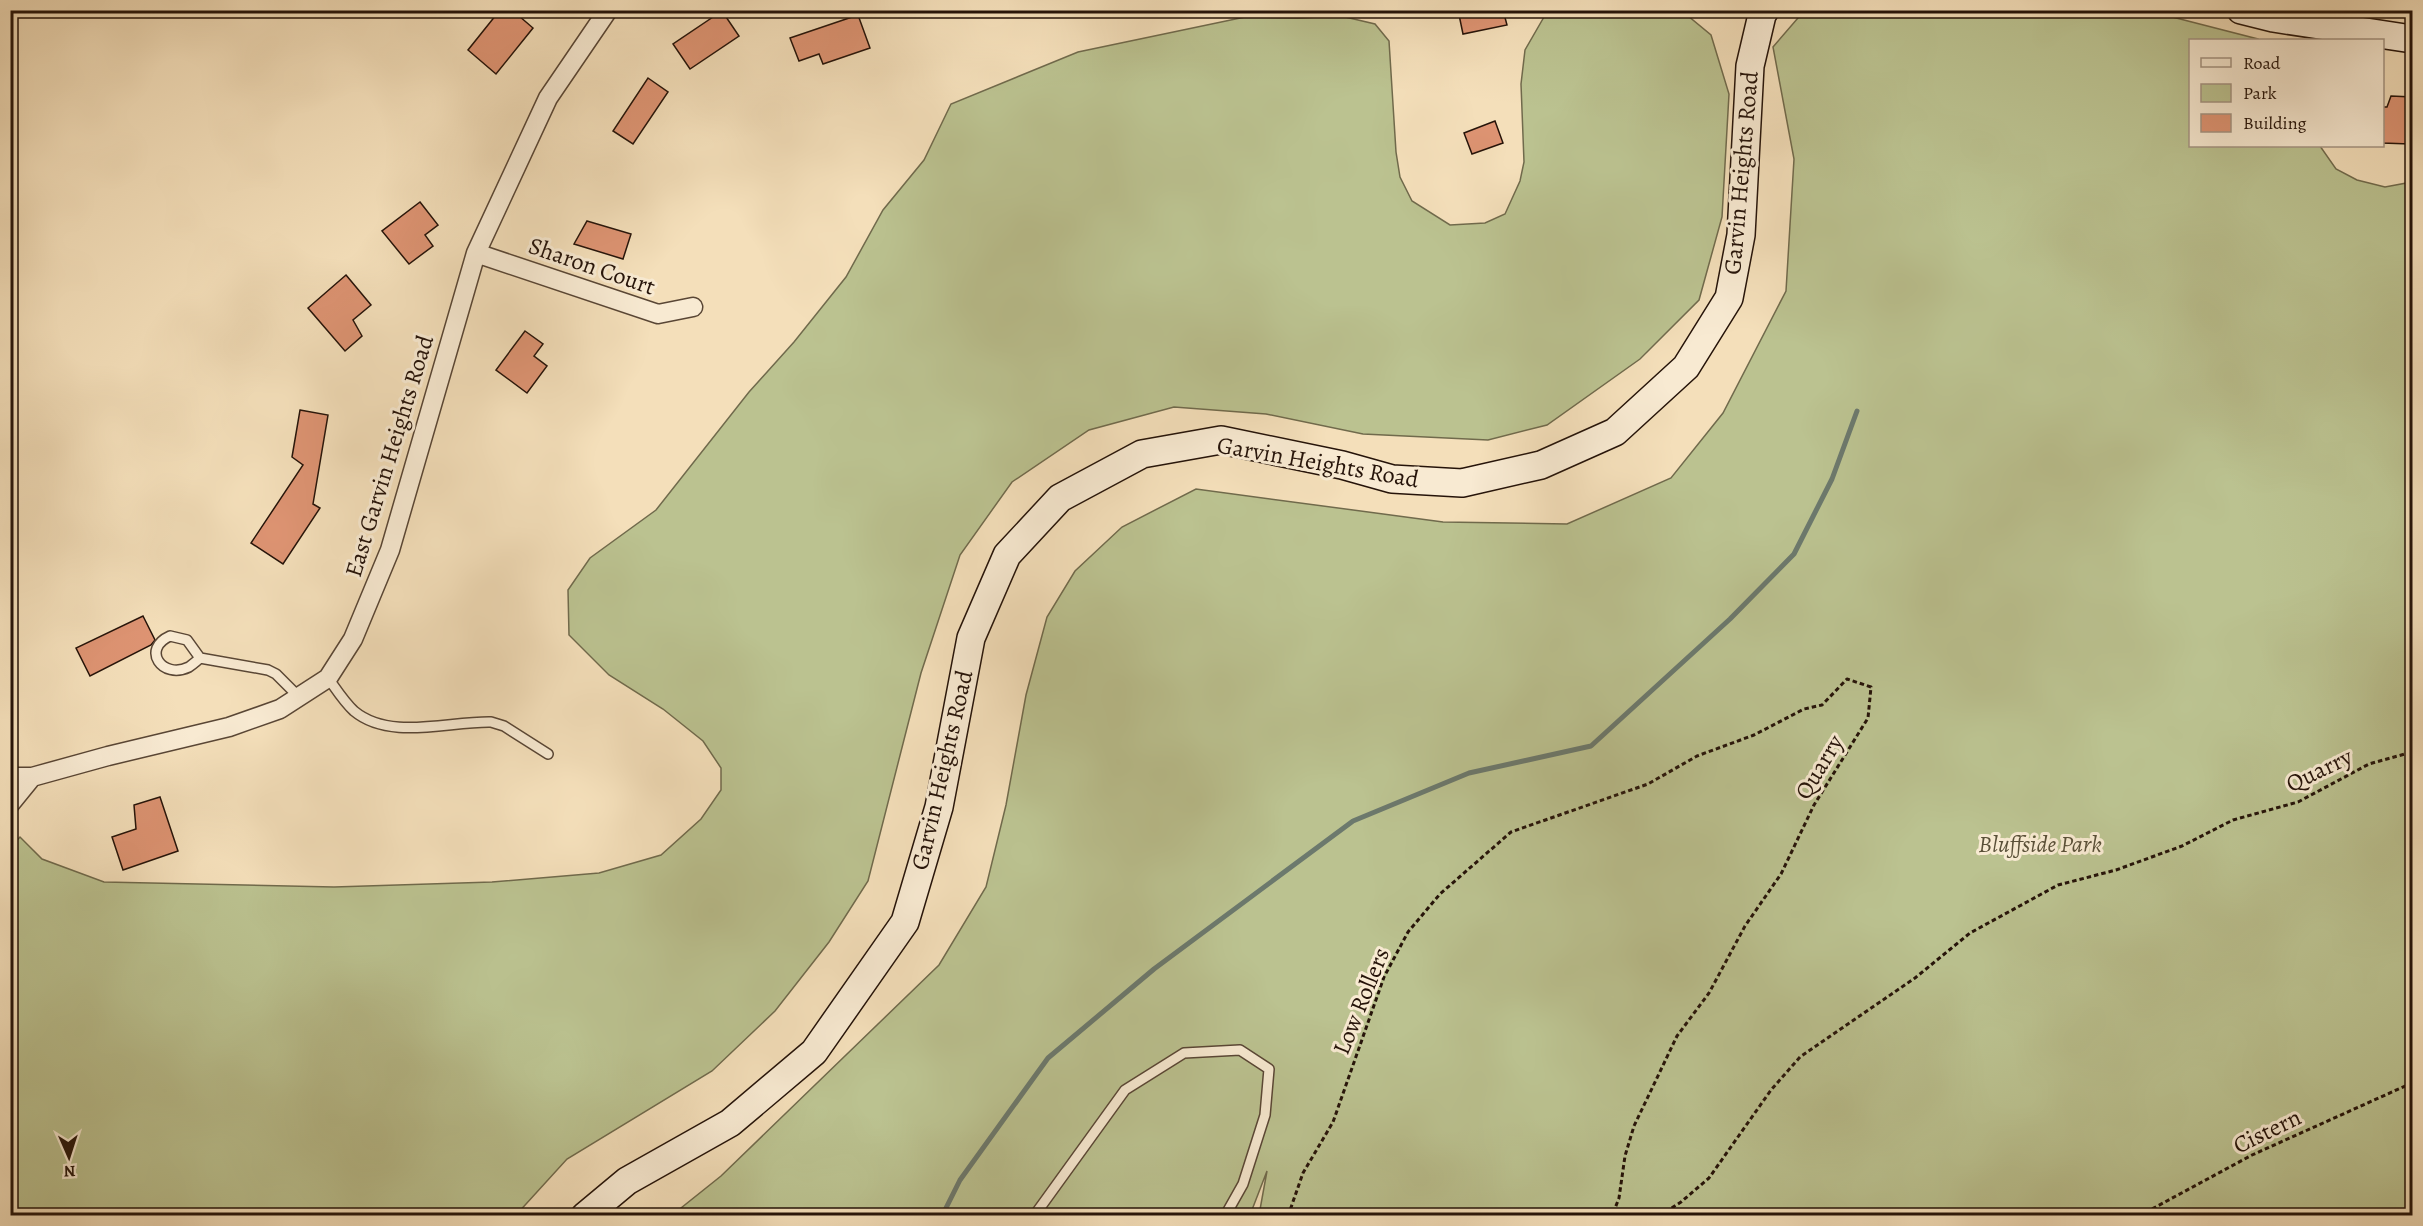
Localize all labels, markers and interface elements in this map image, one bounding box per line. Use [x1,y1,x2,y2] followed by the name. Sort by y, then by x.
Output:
[2189,39,2384,147] legend
[2243,51,2281,75] text: Road
[1716,70,1766,276] street label: Garvin Heights Road
[2243,81,2277,105] text: Park
[2243,111,2307,135] text: Building
[524,229,660,303] street label: Sharon Court
[337,331,441,581] street label: East Garvin Heights Road
[1215,429,1421,495] street label: Garvin Heights Road
[903,667,981,873] street label: Garvin Heights Road
[1787,728,1851,805] street label: Quarry
[2280,740,2358,800] street label: Quarry
[1978,828,2102,860] park label: Bluffside Park
[1325,943,1397,1059] street label: Low Rollers
[2228,1101,2306,1161] street label: Cistern
[39,1127,99,1187] north arrow
[63,1160,76,1182] text: N

